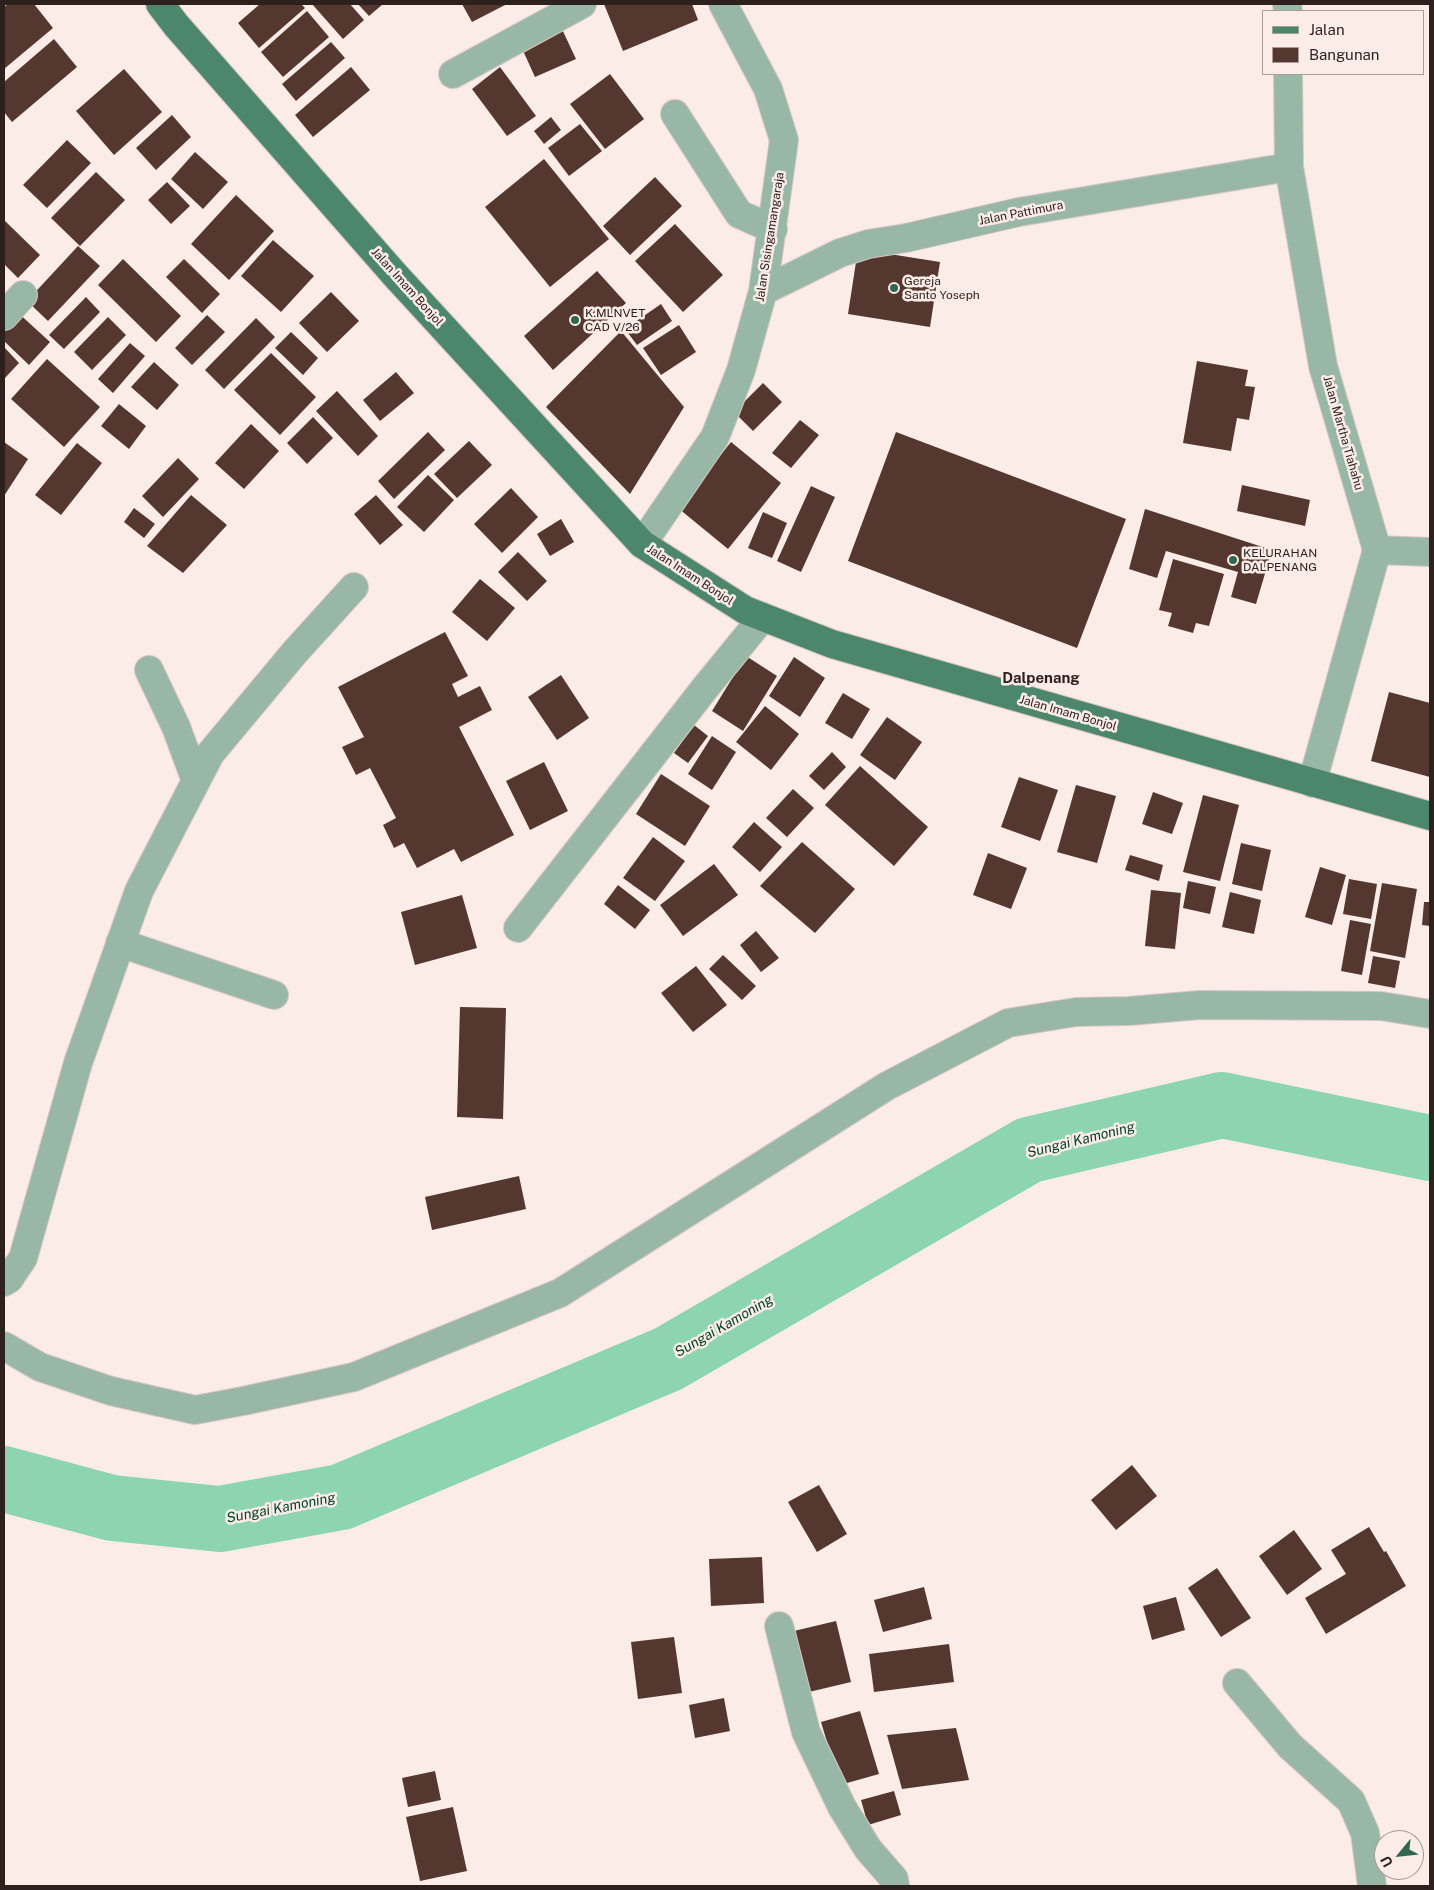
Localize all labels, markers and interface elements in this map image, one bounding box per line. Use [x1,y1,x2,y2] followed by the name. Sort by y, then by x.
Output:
[1262,10,1424,75] legend
[1309,21,1345,38] text: Jalan
[1309,46,1380,63] text: Bangunan
[753,171,787,303] street label: Jalan Sisingamangaraja
[978,198,1064,228] street label: Jalan Pattimura
[368,245,446,329] street label: Jalan Imam Bonjol
[904,274,980,302] place label: Gereja Santo Yoseph
[888,282,900,294] marker: Gereja Santo Yoseph
[585,306,645,334] place label: K.MLNVET CAD V/26
[569,314,581,326] marker: K.MLNVET CAD V/26
[1320,374,1366,492] street label: Jalan Martha Tiahahu
[644,542,736,608] street label: Jalan Imam Bonjol
[1243,546,1317,574] place label: KELURAHAN DALPENANG
[1227,554,1239,566] marker: KELURAHAN DALPENANG
[1002,669,1080,687] district label: Dalpenang
[1018,692,1118,734] street label: Jalan Imam Bonjol
[1025,1118,1137,1162] water label: Sungai Kamoning
[672,1291,776,1361] water label: Sungai Kamoning
[225,1489,337,1527] water label: Sungai Kamoning
[1374,1830,1424,1880] north arrow
[1377,1853,1396,1870] text: U

